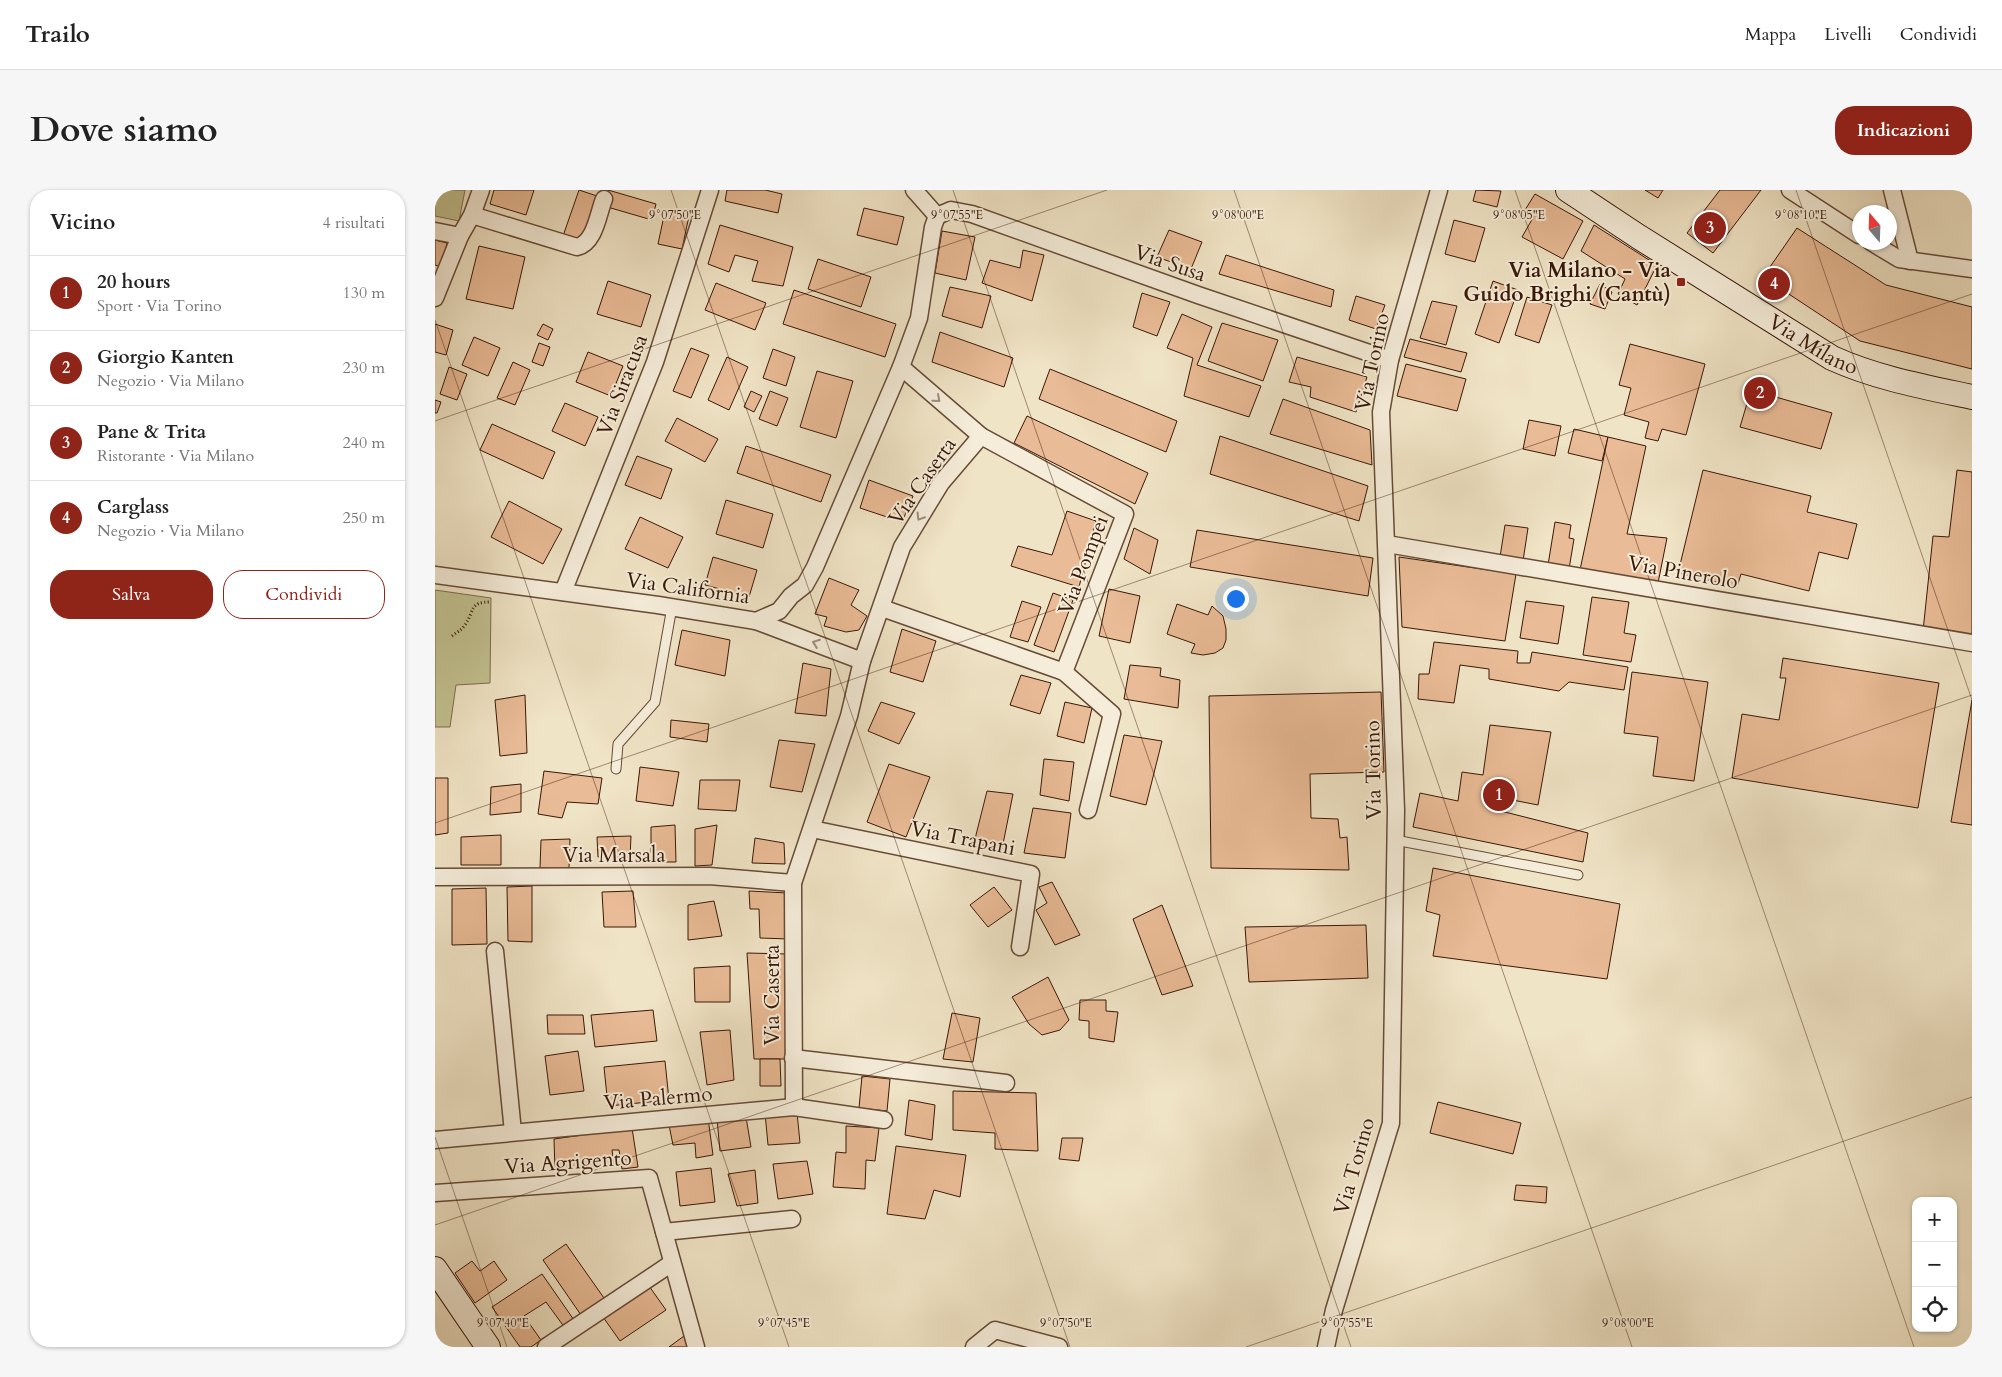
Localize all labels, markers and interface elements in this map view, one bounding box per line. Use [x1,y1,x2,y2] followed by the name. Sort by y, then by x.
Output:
[25,18,90,51] text: Trailo
[1745,22,1796,47] text: Mappa
[1824,22,1872,47] text: Livelli
[1900,22,1977,47] text: Condividi
[30,106,218,154] text: Dove siamo
[1835,106,1972,155] button: Indicazioni
[1852,205,1897,250] north arrow
[649,207,701,223] text: 9°07'50"E
[931,207,983,223] text: 9°07'55"E
[1212,207,1264,223] text: 9°08'00"E
[1493,207,1545,223] text: 9°08'05"E
[1775,207,1827,223] text: 9°08'10"E
[50,208,115,237] text: Vicino
[1694,209,1726,247] pin: 3
[322,212,385,234] text: 4 risultati
[1130,238,1210,289] street label: Via Susa
[1463,256,1672,309] place label: Via Milano - Via Guido Brighi (Cantù)
[1758,265,1790,303] pin: 4
[97,269,170,295] text: 20 hours
[1675,276,1687,288] marker: Via Milano - Via Guido Brighi (Cantù)
[62,282,70,304] text: 1
[343,282,385,304] text: 130 m
[97,295,222,317] text: Sport · Via Torino
[1762,308,1862,382] street label: Via Milano
[1348,310,1397,414] street label: Via Torino
[590,330,655,440] street label: Via Siracusa
[97,344,234,370] text: Giorgio Kanten
[62,357,70,379] text: 2
[343,357,385,379] text: 230 m
[97,370,244,392] text: Negozio · Via Milano
[1744,374,1776,412] pin: 2
[932,393,941,402] one-way arrow
[97,419,206,445] text: Pane & Trita
[62,432,70,454] text: 3
[343,432,385,454] text: 240 m
[882,432,963,531] street label: Via Caserta
[97,445,254,467] text: Ristorante · Via Milano
[97,494,169,520] text: Carglass
[62,507,70,529] text: 4
[343,507,385,529] text: 250 m
[1051,511,1116,619] street label: Via Pompei
[917,512,927,521] one-way arrow
[97,520,244,542] text: Negozio · Via Milano
[1625,549,1740,596] street label: Via Pinerolo
[624,565,752,612] street label: Via California
[50,570,213,619] button: Salva
[223,570,385,619] button: Condividi
[1223,586,1249,612] your location
[812,639,821,649] one-way arrow
[1358,720,1389,820] street label: Via Torino
[1483,776,1515,814] pin: 1
[908,814,1018,863] street label: Via Trapani
[562,841,666,870] street label: Via Marsala
[758,944,787,1046] street label: Via Caserta
[602,1079,714,1118] street label: Via Palermo
[1327,1114,1382,1218] street label: Via Torino
[503,1144,633,1181] street label: Via Agrigento
[1912,1197,1957,1332] map controls
[1912,1197,1957,1242] button: +
[1912,1242,1957,1287] button: −
[1912,1287,1957,1332] button: locate
[477,1315,529,1331] text: 9°07'40"E
[758,1315,810,1331] text: 9°07'45"E
[1040,1315,1092,1331] text: 9°07'50"E
[1321,1315,1373,1331] text: 9°07'55"E
[1602,1315,1654,1331] text: 9°08'00"E

